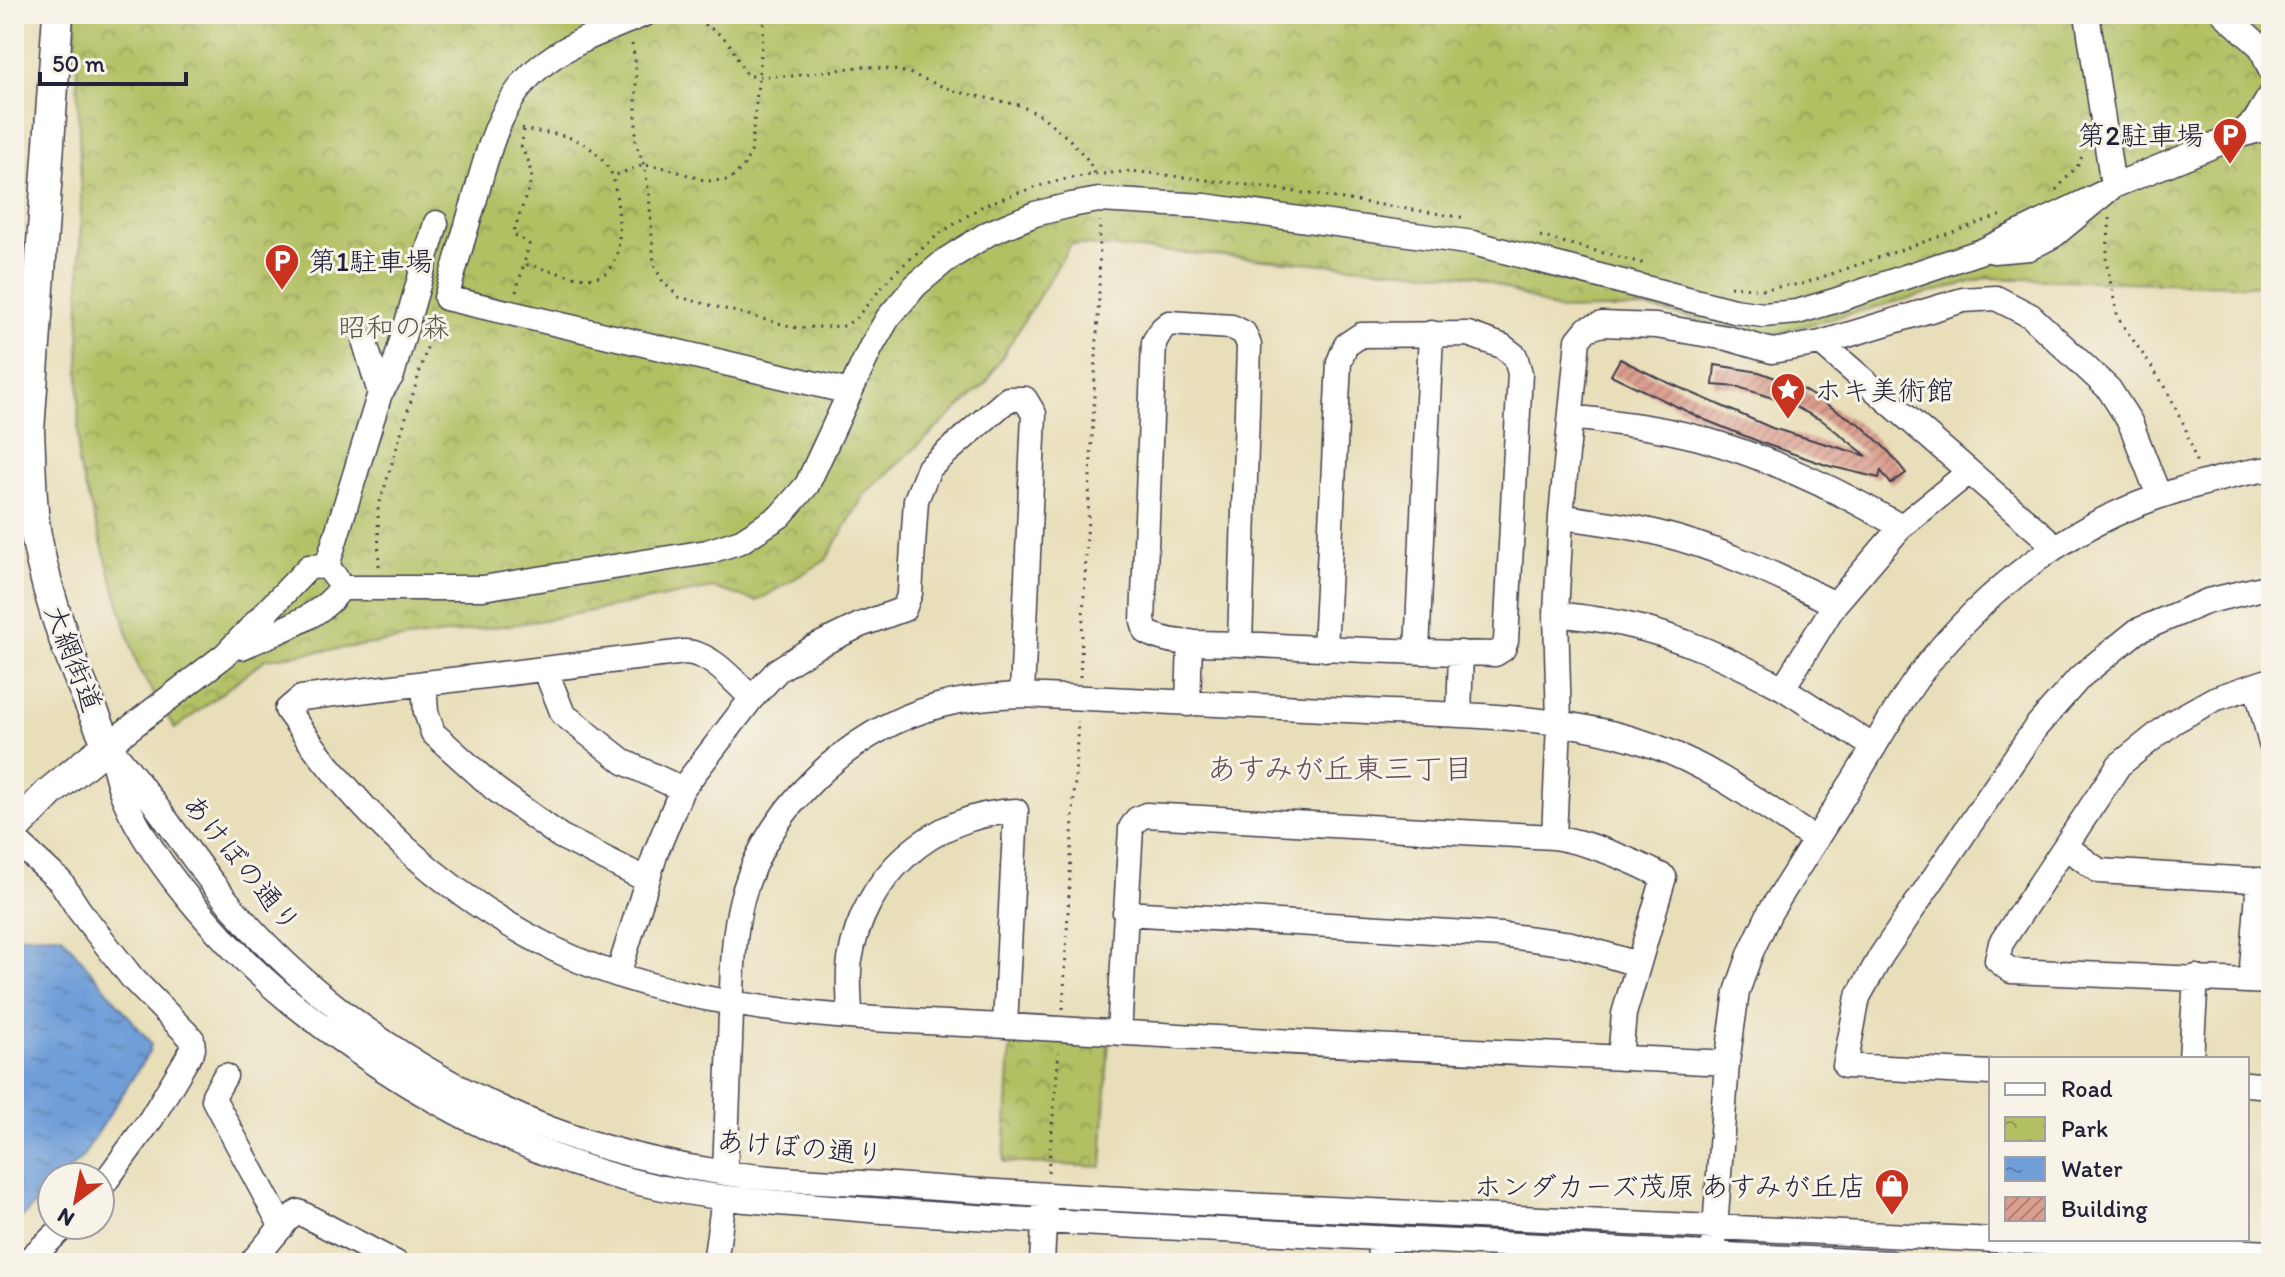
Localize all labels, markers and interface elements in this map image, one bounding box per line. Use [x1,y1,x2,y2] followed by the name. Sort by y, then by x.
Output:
[40,36,186,86] scale bar
[52,49,105,78] text: 50 m
[2211,116,2249,166] parking icon: 第2駐車場
[2077,118,2204,152] place label: 第2駐車場
[263,242,301,292] parking icon: 第1駐車場
[308,244,433,278] place label: 第1駐車場
[338,310,450,344] park label: 昭和の森
[1769,371,1807,421] place icon: ホキ美術館
[1814,373,1954,407] place label: ホキ美術館
[38,600,110,716] street label: 大網街道
[1207,750,1474,787] district label: あすみが丘東三丁目
[176,787,308,939] street label: あけぼの通り
[1989,1057,2249,1241] legend
[2061,1074,2113,1103] text: Road
[2061,1114,2108,1143] text: Park
[715,1123,885,1171] street label: あけぼの通り
[2061,1154,2123,1183] text: Water
[36,1161,116,1241] north arrow
[1873,1167,1911,1217] shop icon: ホンダカーズ茂原 あすみが丘店
[1474,1169,1866,1203] place label: ホンダカーズ茂原 あすみが丘店
[2061,1194,2148,1223] text: Building
[52,1202,79,1233] text: N

